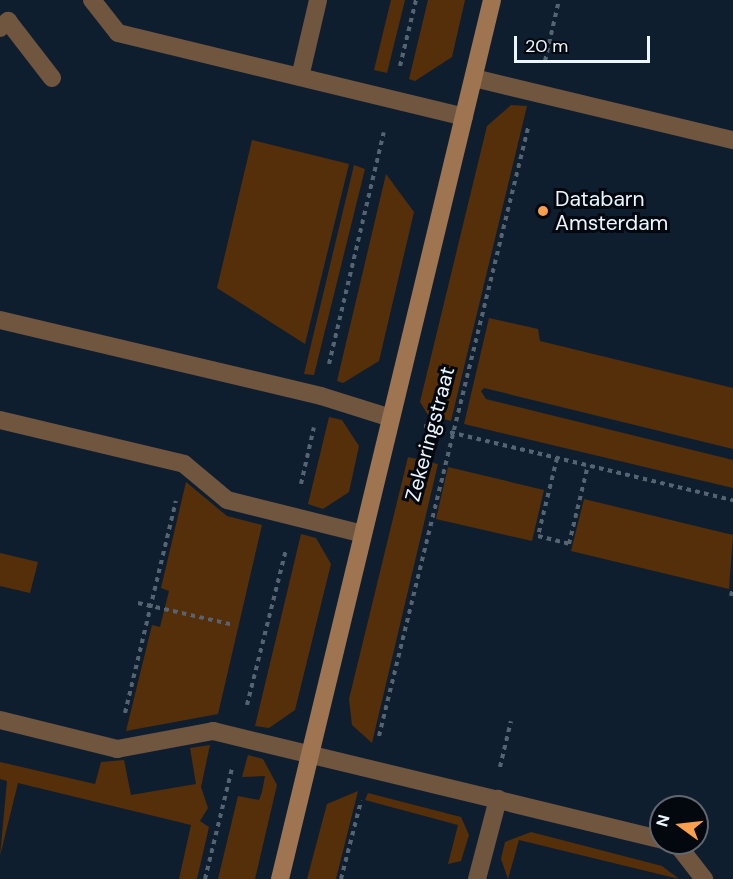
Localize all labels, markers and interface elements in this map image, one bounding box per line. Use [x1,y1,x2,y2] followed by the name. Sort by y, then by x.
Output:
[517,24,654,62] scale bar
[525,34,568,58] text: 20 m
[555,186,668,236] place label: Databarn Amsterdam
[536,204,550,218] marker: Databarn Amsterdam
[400,364,460,504] street label: Zekeringstraat
[649,795,709,855] north arrow
[651,812,675,829] text: N

